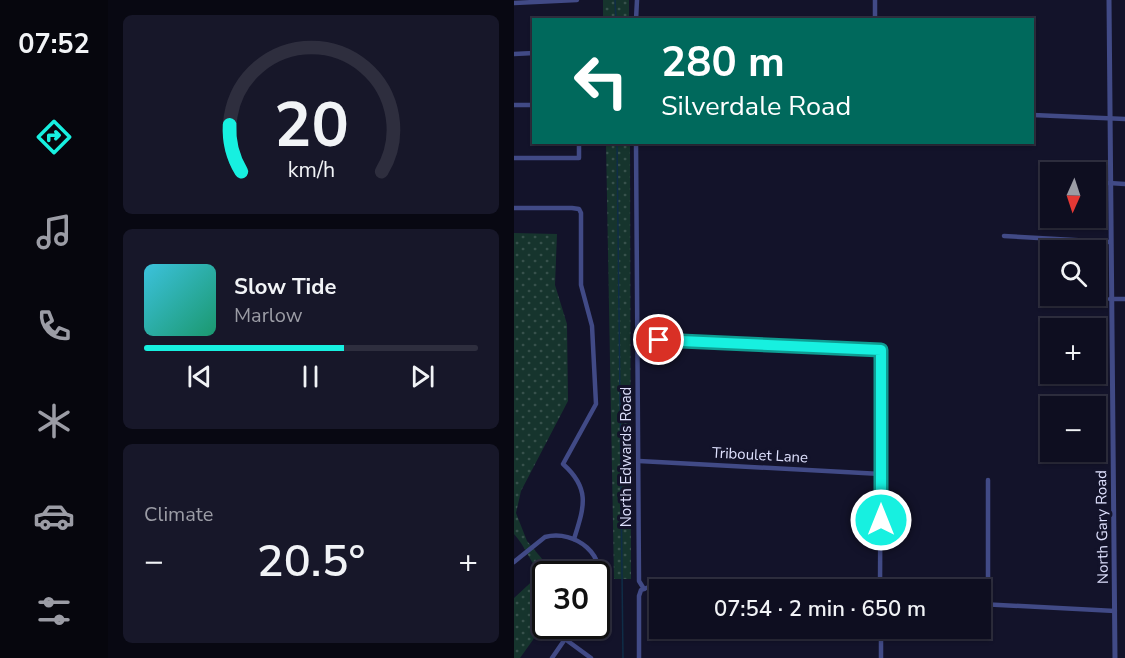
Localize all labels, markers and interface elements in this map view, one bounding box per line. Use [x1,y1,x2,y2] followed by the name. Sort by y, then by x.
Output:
[18,26,90,63] text: 07:52
[661,34,785,91] text: 280 m
[562,42,640,120] icon: left
[274,83,348,168] text: 20
[661,88,851,125] text: Silverdale Road
[33,116,75,158] icon: directions
[287,155,335,185] text: km/h
[1040,162,1106,228] north arrow
[1040,162,1106,462] map controls
[33,211,75,253] icon: music
[1040,240,1106,306] button: search
[234,272,336,302] text: Slow Tide
[234,302,302,329] text: Marlow
[33,305,75,347] icon: phone
[633,314,684,365] pin
[1040,318,1106,384] button: +
[642,323,675,356] icon: arrive
[183,360,216,393] icon: previous
[294,360,327,393] icon: pause
[406,360,439,393] icon: next
[616,387,636,527] street label: North Edwards Road
[1040,396,1106,462] button: −
[33,400,75,442] icon: climate
[711,442,809,468] street label: Triboulet Lane
[1091,470,1113,584] street label: North Gary Road
[849,488,913,552] position arrow
[33,495,75,537] icon: car
[144,501,213,528] text: Climate
[257,531,365,592] text: 20.5°
[144,539,164,584] text: −
[458,539,478,584] text: +
[532,561,610,639] speed limit sign: 30
[33,590,75,632] icon: filters
[714,594,926,624] text: 07:54 · 2 min · 650 m

